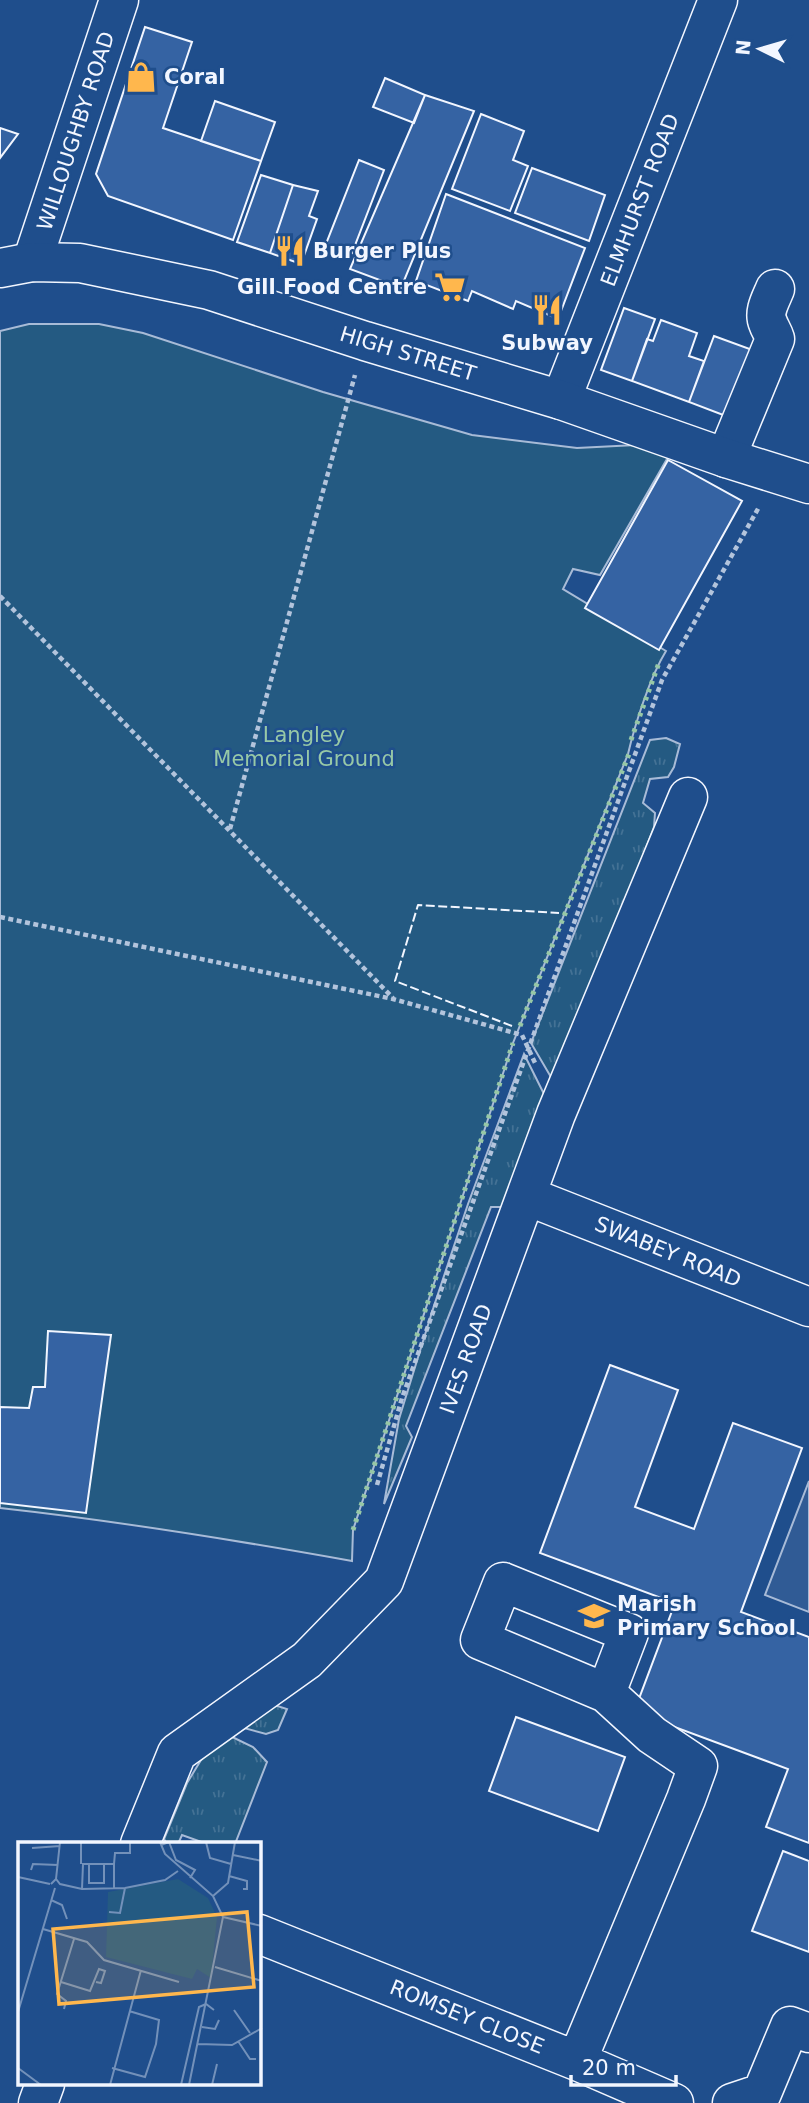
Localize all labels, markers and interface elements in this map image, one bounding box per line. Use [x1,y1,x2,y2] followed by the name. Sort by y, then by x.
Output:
[725,14,795,84] north arrow
[33,29,119,233] street label: WILLOUGHBY ROAD
[731,39,755,56] text: N
[124,60,158,94] shop icon: Coral
[164,65,226,89] place label: Coral
[596,110,684,290] street label: ELMHURST ROAD
[273,234,307,268] restaurant icon: Burger Plus
[313,239,451,263] place label: Burger Plus
[433,270,467,304] supermarket icon: Gill Food Centre
[237,275,427,299] place label: Gill Food Centre
[530,293,564,327] restaurant icon: Subway
[337,322,479,386] street label: HIGH STREET
[501,331,593,355] place label: Subway
[213,723,395,771] park label: Langley Memorial Ground
[591,1212,745,1292] street label: SWABEY ROAD
[435,1301,497,1417] street label: IVES ROAD
[617,1592,796,1640] place label: Marish Primary School
[577,1599,611,1633] school or university icon: Marish Primary School
[18,1842,261,2086] inset map
[386,1975,548,2059] street label: ROMSEY CLOSE
[571,2044,676,2088] scale bar
[582,2056,636,2080] text: 20 m

